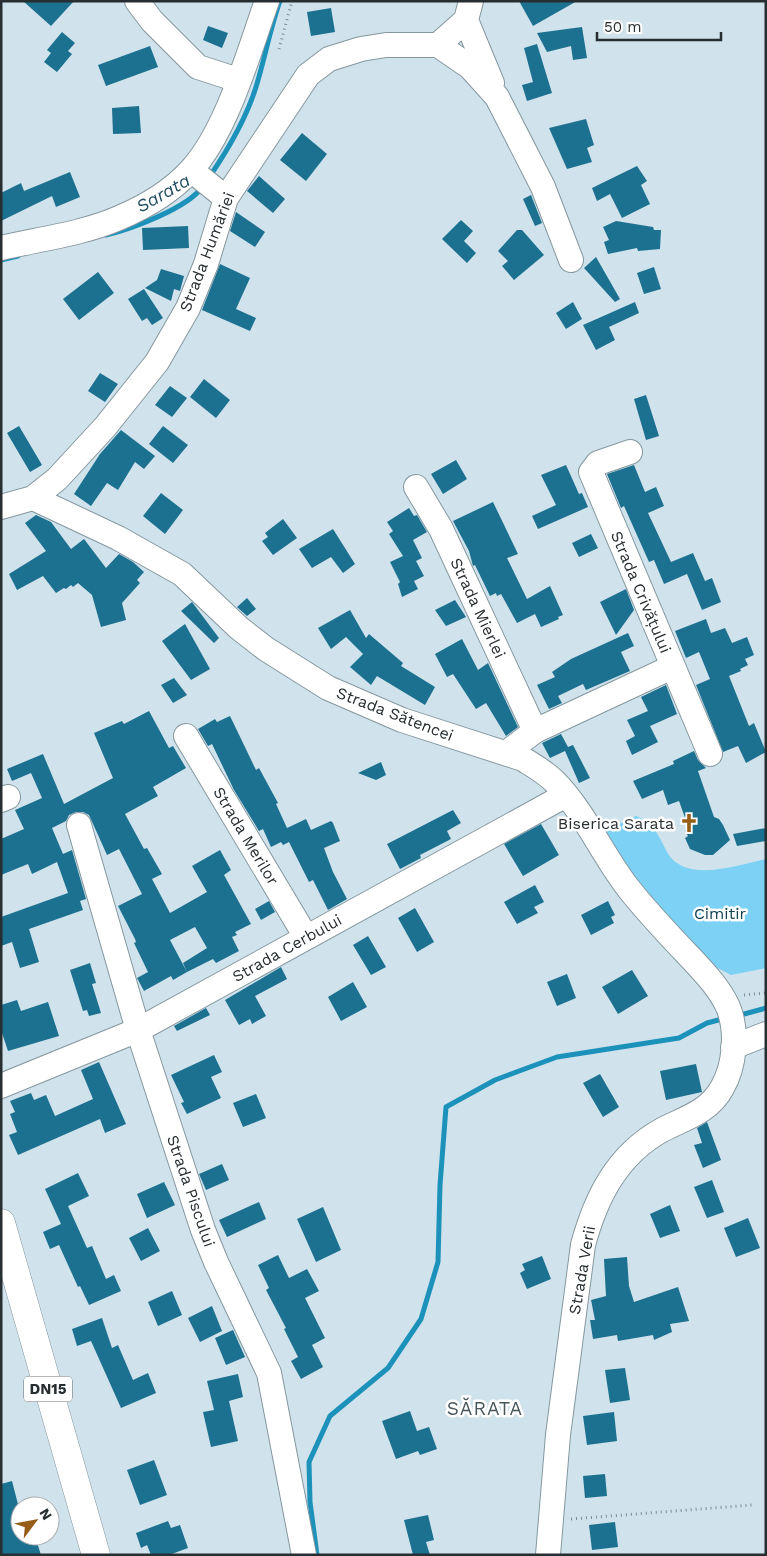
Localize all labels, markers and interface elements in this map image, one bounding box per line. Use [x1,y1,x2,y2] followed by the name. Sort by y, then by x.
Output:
[597,10,721,42] scale bar
[604,18,641,36] text: 50 m
[132,169,194,217] water label: Sarata
[175,190,239,314] street label: Strada Humăriei
[607,528,675,656] street label: Strada Crivățului
[446,555,510,661] street label: Strada Mierlei
[334,683,456,745] street label: Strada Sătencei
[209,784,283,889] street label: Strada Merilor
[678,812,700,834] church icon: Biserica Sarata
[558,814,674,833] place label: Biserica Sarata
[694,904,747,923] park label: Cimitir
[229,910,345,986] street label: Strada Cerbului
[163,1133,219,1249] street label: Strada Piscului
[565,1224,599,1316] street label: Strada Verii
[24,1376,72,1402] road number: DN15
[447,1397,523,1420] district label: SĂRATA
[10,1496,60,1546] north arrow
[36,1505,56,1523] text: N

